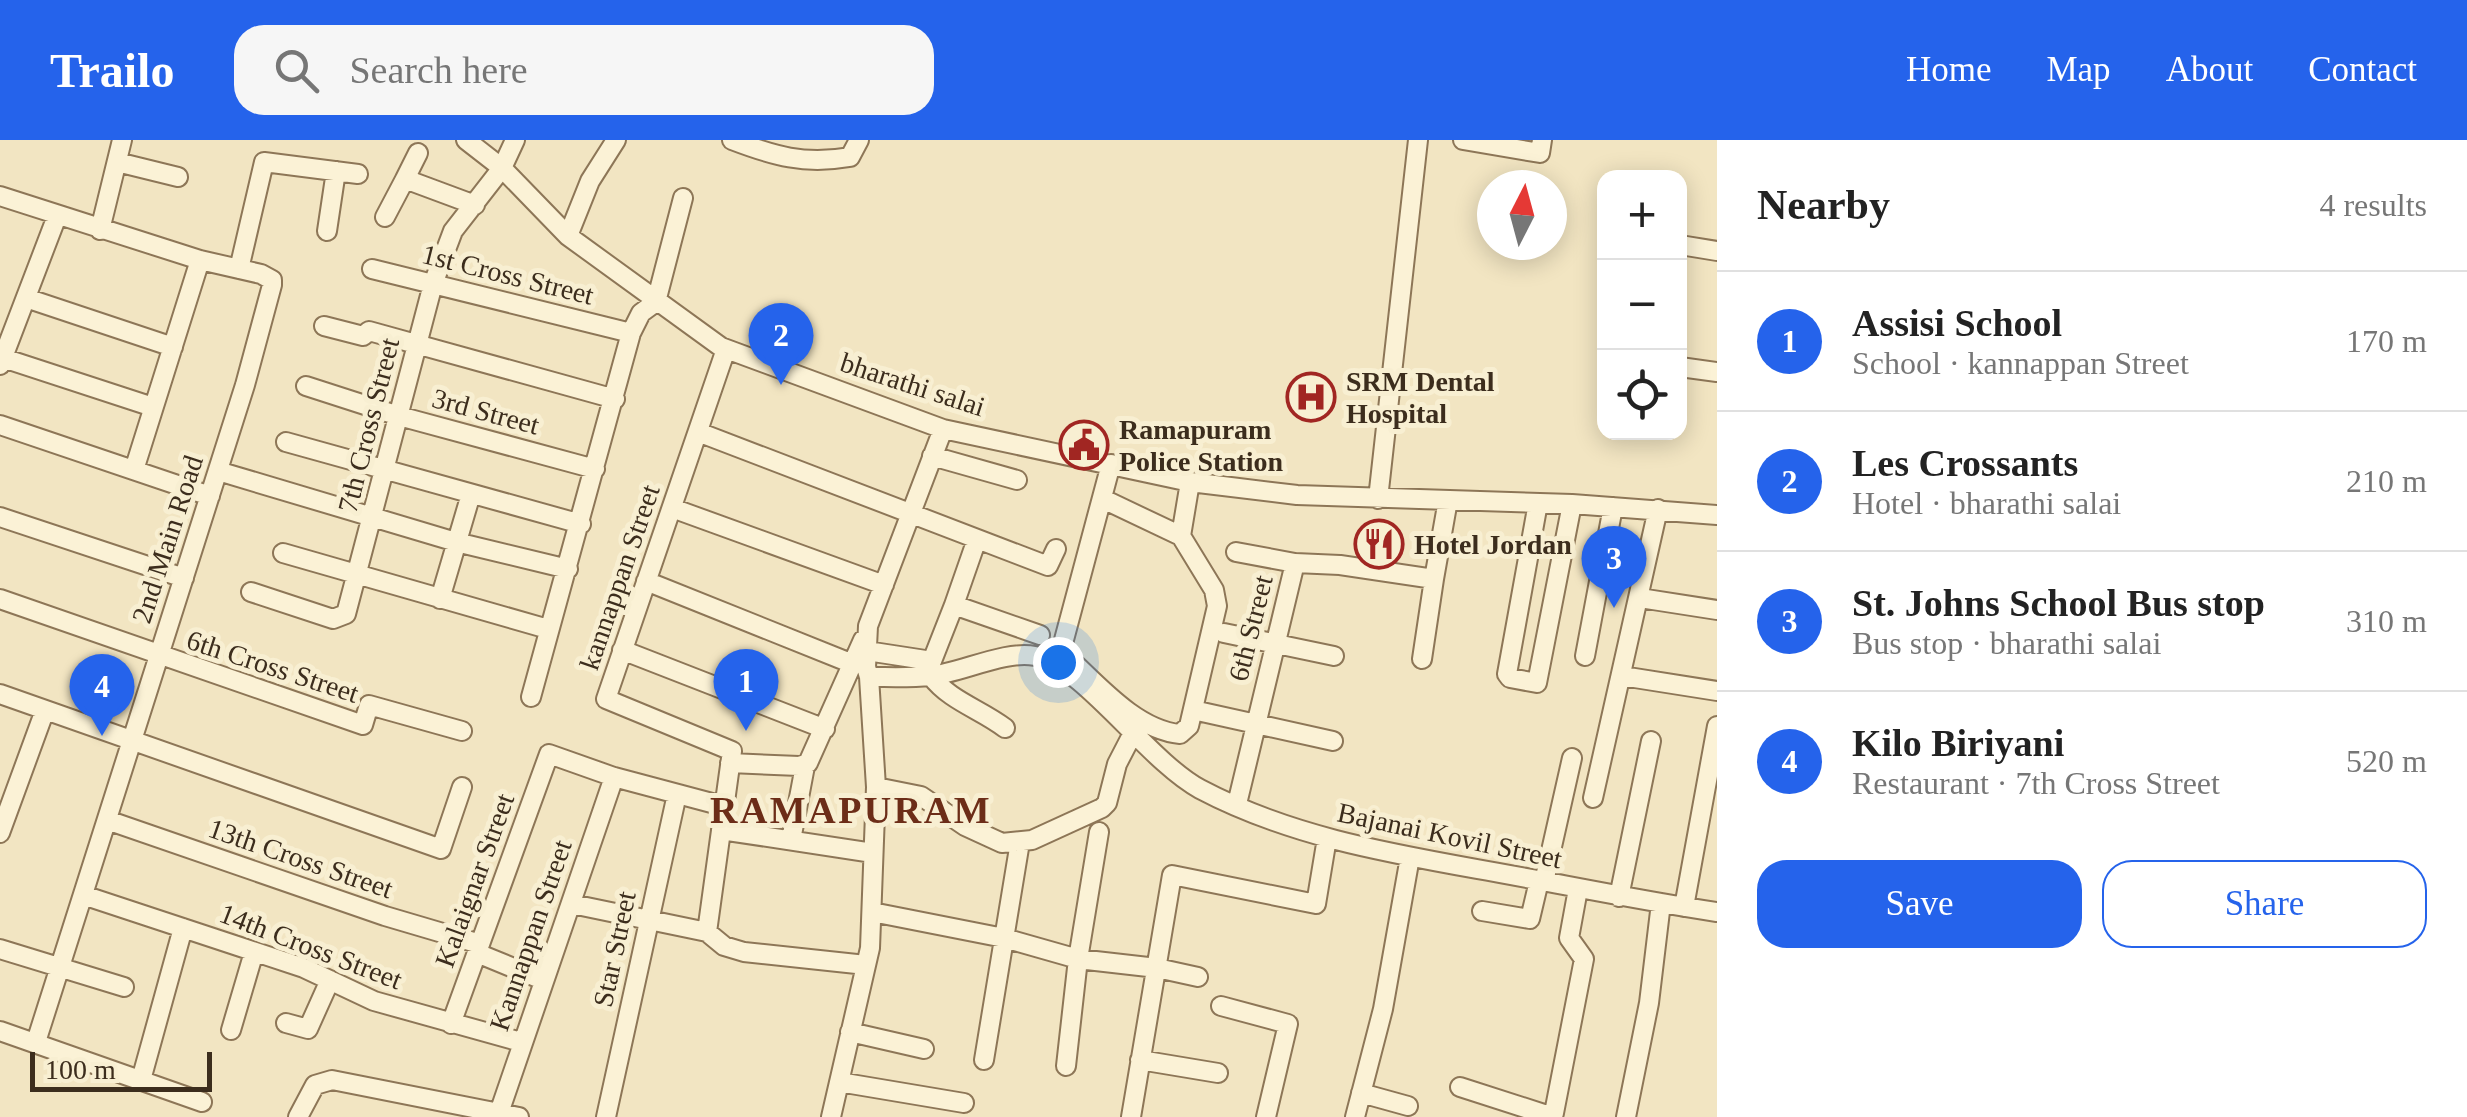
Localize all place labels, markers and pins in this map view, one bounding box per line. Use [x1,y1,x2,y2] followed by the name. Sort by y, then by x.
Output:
[748,302,814,385] pin: 2
[1346,366,1495,429] place label: SRM Dental Hospital
[1285,371,1337,423] hospital icon: SRM Dental Hospital
[1119,414,1284,477] place label: Ramapuram Police Station
[1058,419,1110,471] public building icon: Ramapuram Police Station
[1353,518,1405,570] restaurant icon: Hotel Jordan
[1582,526,1646,608] pin: 3
[1414,529,1572,560] place label: Hotel Jordan
[714,648,778,731] pin: 1
[70,654,134,736] pin: 4

